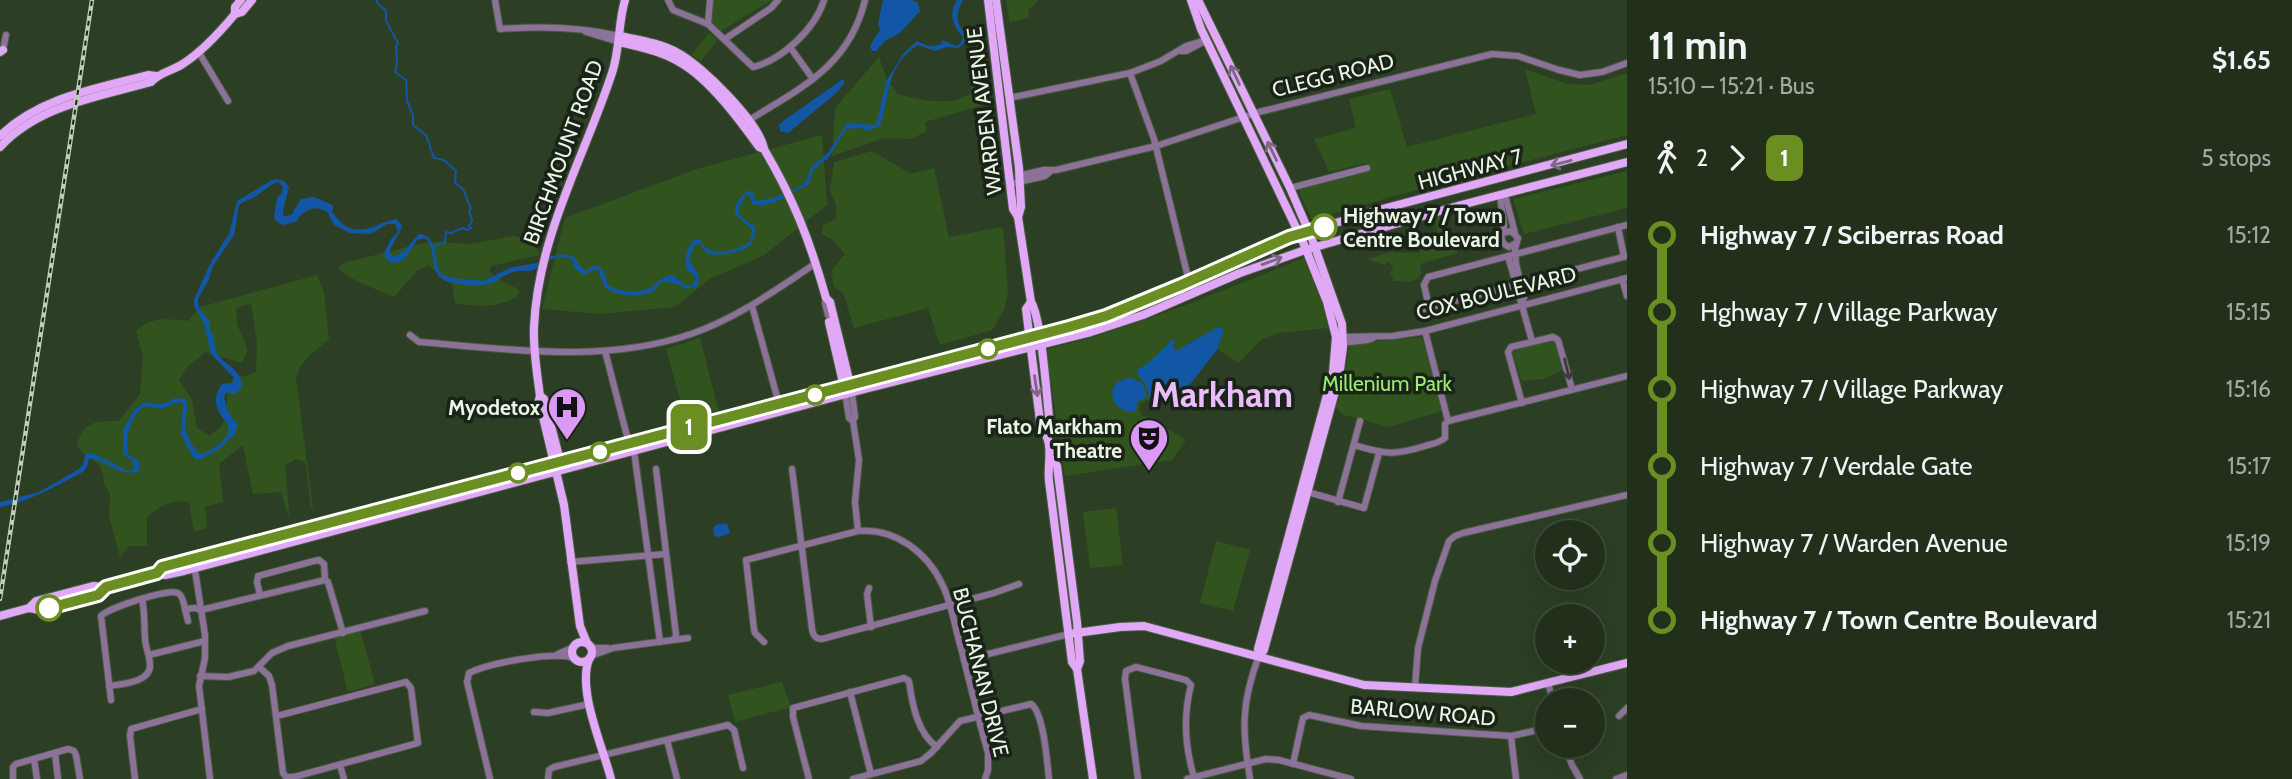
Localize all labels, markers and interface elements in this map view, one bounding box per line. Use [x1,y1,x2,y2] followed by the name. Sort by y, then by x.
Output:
[1648,22,1748,69] text: 11 min
[961,26,1007,196] street label: WARDEN AVENUE
[2212,44,2271,76] text: $1.65
[1270,48,1396,102] street label: CLEGG ROAD
[518,57,608,247] street label: BIRCHMOUNT ROAD
[1228,65,1241,86] one-way arrow
[1648,72,1814,100] text: 15:10 – 15:21 · Bus
[1648,139,1686,177] icon: walk
[1718,139,1756,177] icon: forward
[1265,141,1279,162] one-way arrow
[1415,143,1525,195] street label: HIGHWAY 7
[1780,143,1789,172] text: 1
[1696,144,1708,172] text: 2
[2201,144,2271,172] text: 5 stops
[1550,157,1572,170] one-way arrow
[1343,203,1503,252] place label: Highway 7 / Town Centre Boulevard
[1311,214,1337,240] marker: Highway 7 / Town Centre Boulevard
[1700,219,2004,251] text: Highway 7 / Sciberras Road
[2227,221,2271,249] text: 15:12
[1261,254,1283,267] one-way arrow
[1413,261,1579,325] street label: COX BOULEVARD
[1700,296,1998,328] text: Hghway 7 / Village Parkway
[2226,298,2271,326] text: 15:15
[978,339,998,359] unlabelled marker
[1561,357,1574,380] one-way arrow
[1322,371,1453,396] park label: Millenium Park
[1151,373,1293,416] district label: Markham
[1700,373,2003,405] text: Highway 7 / Village Parkway
[1029,374,1042,397] one-way arrow
[2226,375,2271,403] text: 15:16
[805,385,825,405] unlabelled marker
[546,386,588,441] hospital icon: Myodetox
[448,395,541,420] place label: Myodetox
[666,404,712,450] line badge: 1
[685,412,693,441] text: 1
[986,414,1122,463] place label: Flato Markham Theatre
[1128,417,1170,472] theatre icon: Flato Markham Theatre
[590,442,610,462] unlabelled marker
[1700,450,1973,482] text: Highway 7 / Verdale Gate
[2227,452,2271,480] text: 15:17
[508,463,528,483] unlabelled marker
[1535,520,1605,758] map controls
[1535,520,1605,590] button: locate
[1700,527,2008,559] text: Highway 7 / Warden Avenue
[2226,529,2271,557] text: 15:19
[948,585,1014,759] street label: BUCHANAN DRIVE
[36,595,62,621] unlabelled marker
[1535,604,1605,674] button: +
[1700,604,2098,636] text: Highway 7 / Town Centre Boulevard
[2227,606,2271,634] text: 15:21
[1535,688,1605,758] button: −
[1349,693,1497,731] street label: BARLOW ROAD

